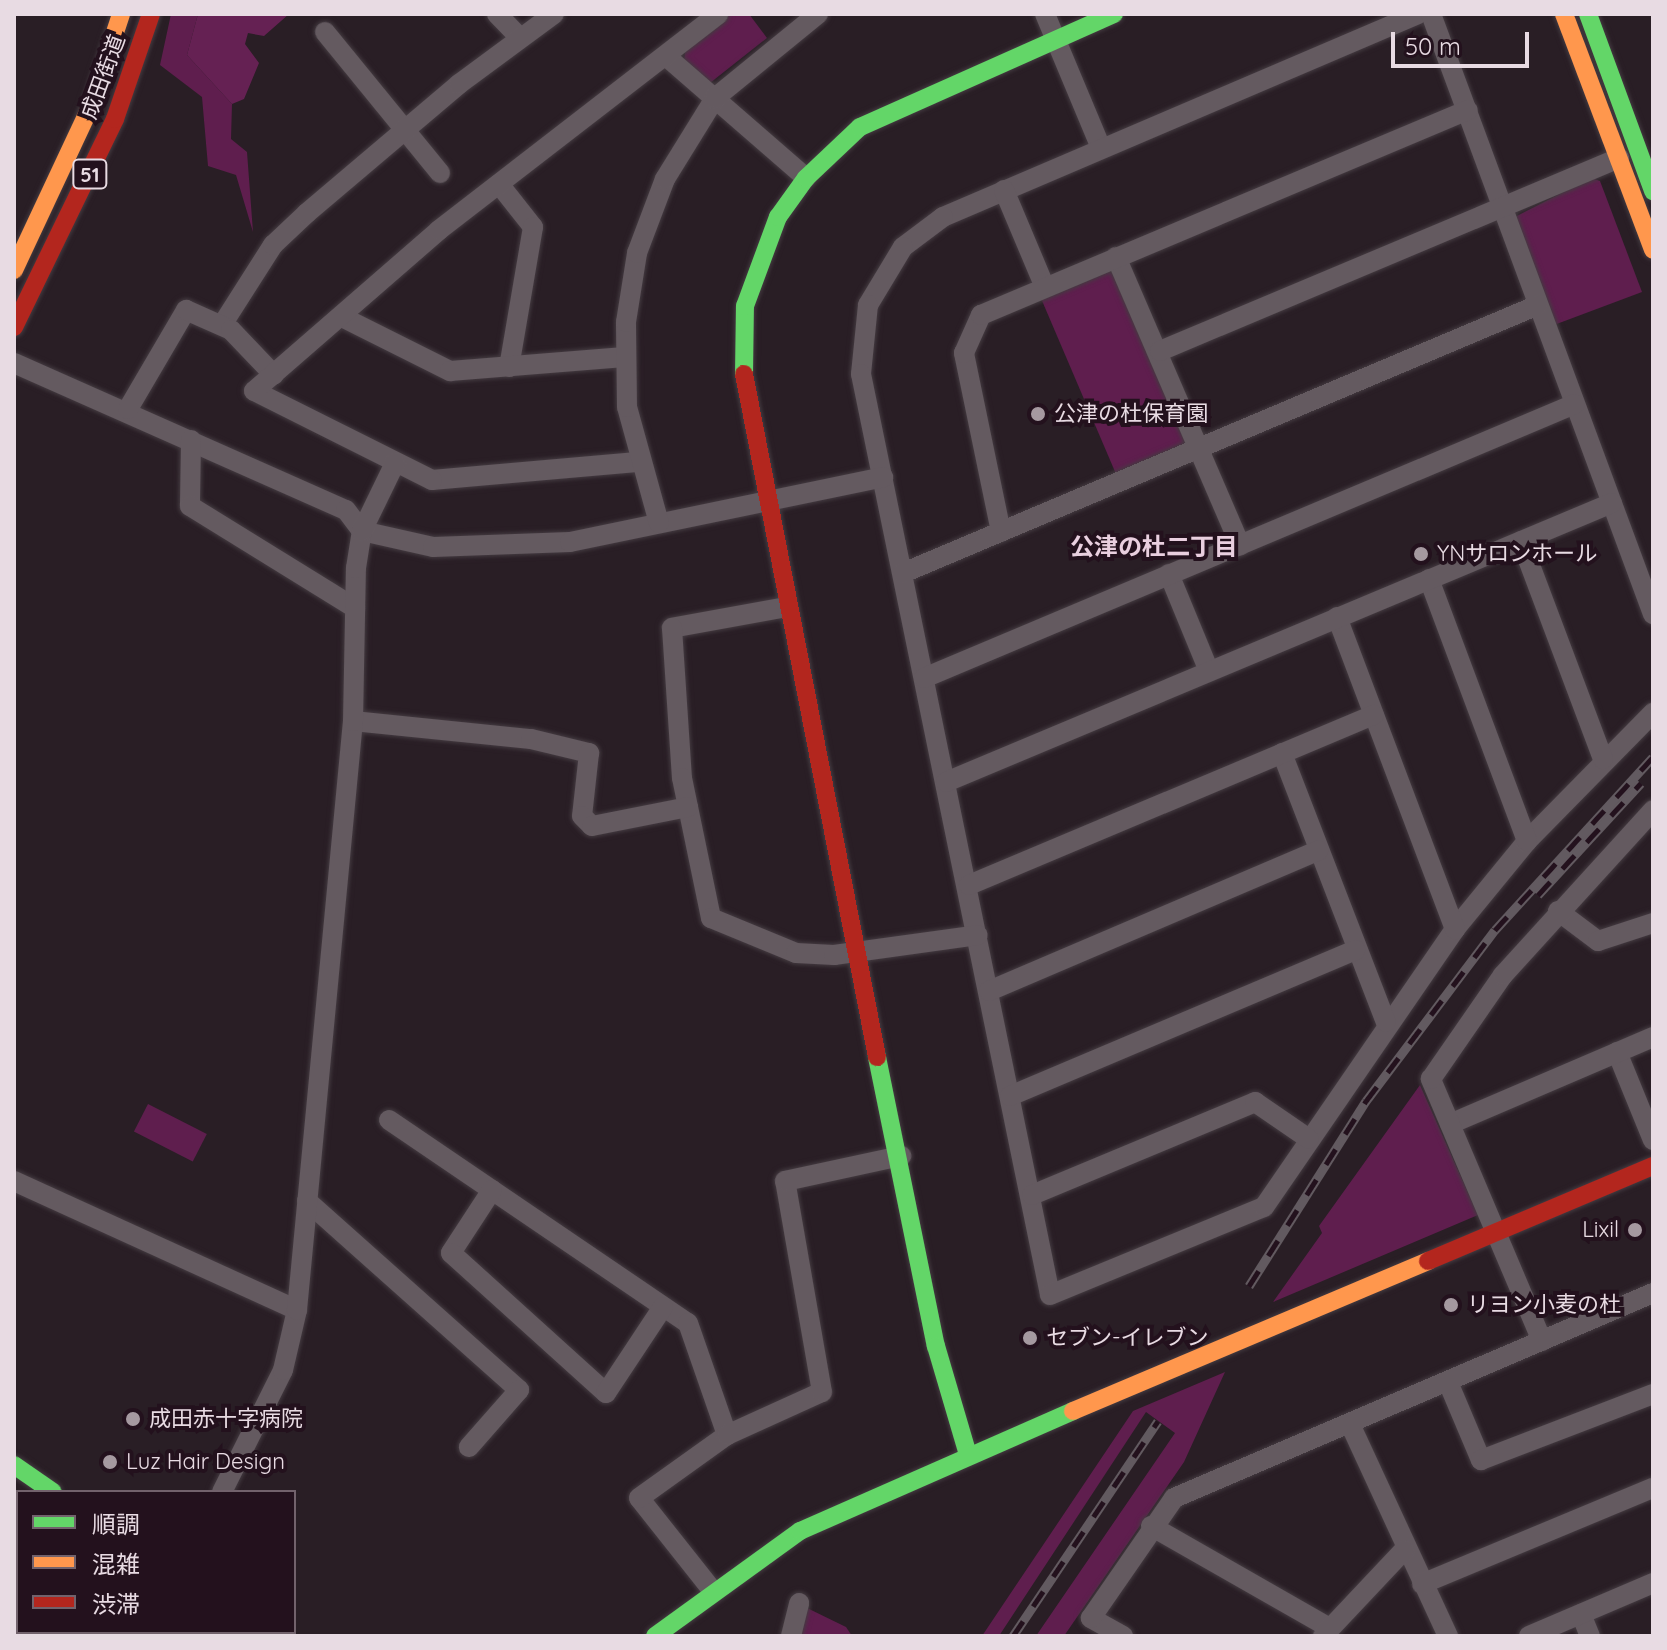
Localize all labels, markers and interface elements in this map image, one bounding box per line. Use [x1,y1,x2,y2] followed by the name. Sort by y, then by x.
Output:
[1395,16,1533,66] scale bar
[76,31,130,123] street label: 成田街道
[1405,31,1461,61] text: 50 m
[72,158,108,190] road number: 51
[1054,401,1208,427] place label: 公津の杜保育園
[1029,405,1047,423] marker: 公津の杜保育園
[1070,533,1238,561] district label: 公津の杜二丁目
[1437,541,1597,567] place label: YNサロンホール
[1412,545,1430,563] marker: YNサロンホール
[1582,1217,1619,1243] place label: Lixil
[1626,1221,1644,1239] marker: Lixil
[1467,1292,1621,1318] place label: リヨン小麦の杜
[1442,1296,1460,1314] marker: リヨン小麦の杜
[1046,1325,1209,1351] place label: セブン-イレブン
[1021,1329,1039,1347] marker: セブン-イレブン
[149,1406,303,1432] place label: 成田赤十字病院
[124,1410,142,1428] marker: 成田赤十字病院
[126,1449,285,1475] place label: Luz Hair Design
[101,1453,119,1471] marker: Luz Hair Design
[16,1490,296,1634] legend
[92,1509,140,1539] text: 順調
[92,1549,140,1579] text: 混雑
[92,1589,140,1619] text: 渋滞

